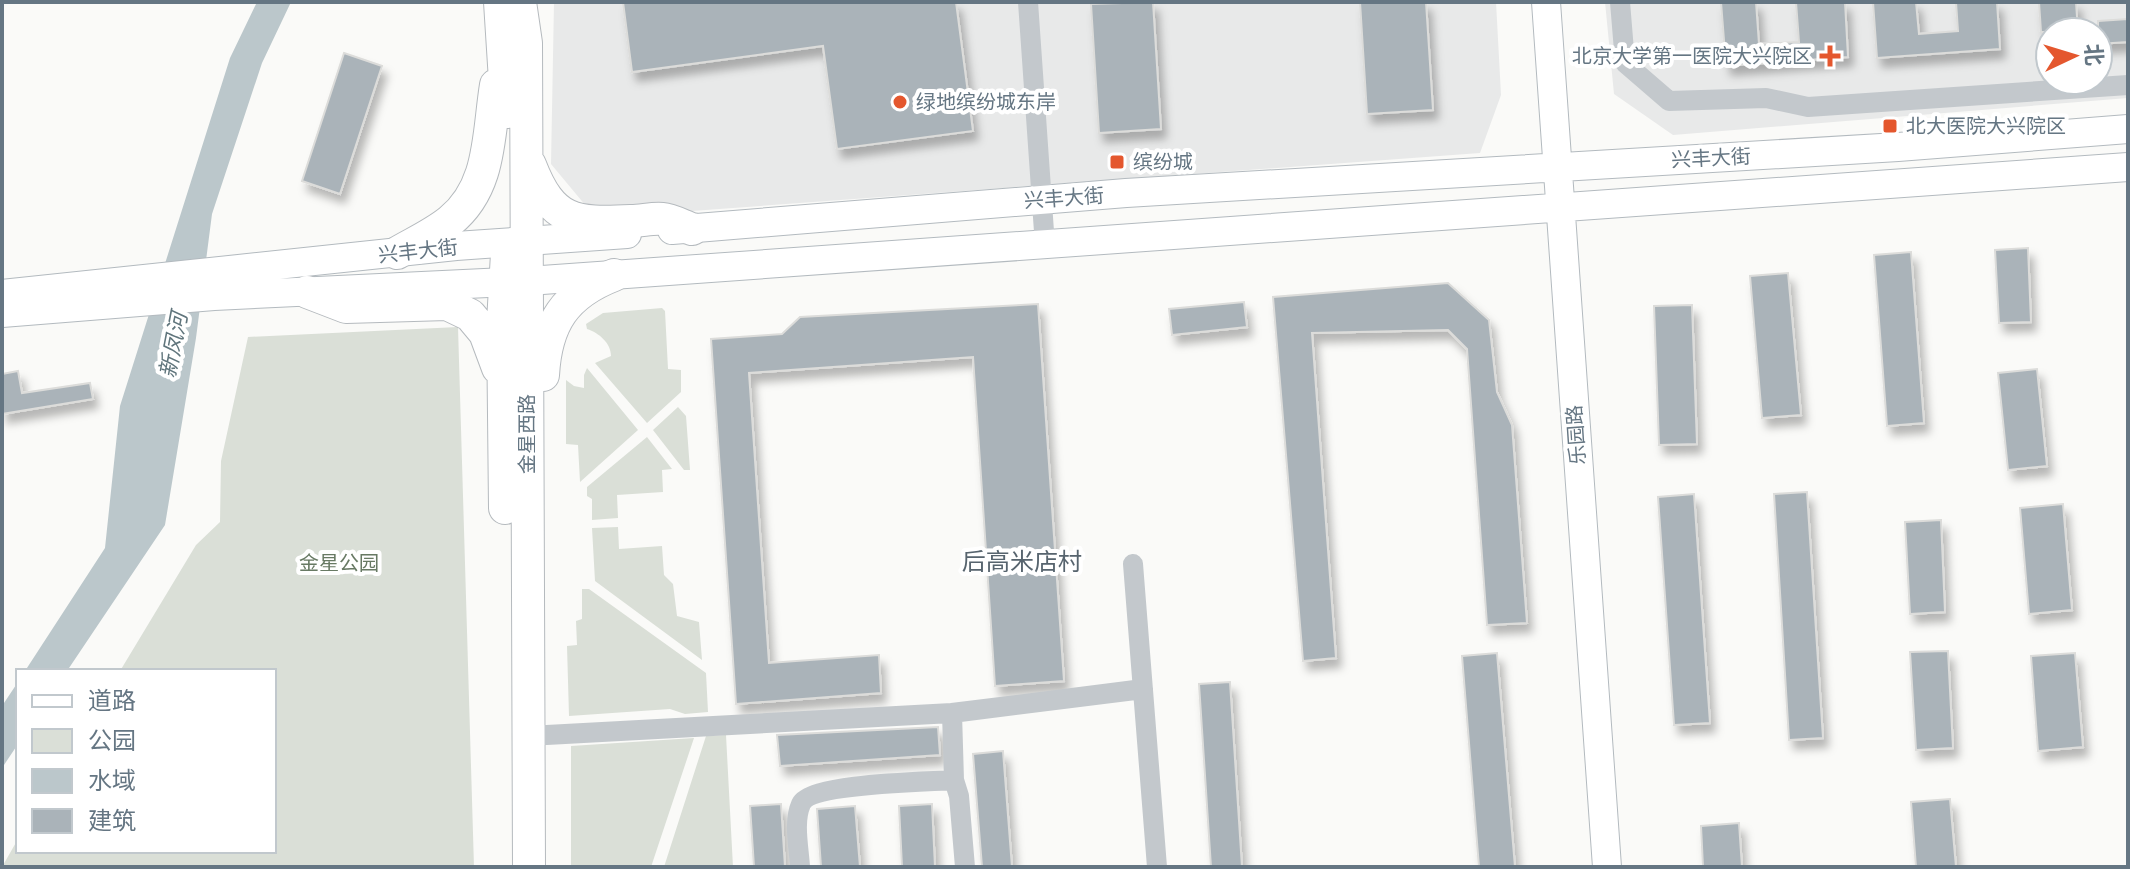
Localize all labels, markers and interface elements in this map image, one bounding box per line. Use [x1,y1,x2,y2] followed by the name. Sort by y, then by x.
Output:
[2034,16,2114,96] north arrow
[2079,43,2108,67] text: 北
[1572,44,1812,69] place label: 北京大学第一医院大兴院区
[1819,45,1841,67] marker: 北京大学第一医院大兴院区
[916,90,1056,115] place label: 绿地缤纷城东岸
[891,93,909,111] marker: 绿地缤纷城东岸
[1906,114,2066,139] place label: 北大医院大兴院区
[1881,117,1899,135] marker: 北大医院大兴院区
[1670,144,1752,173] street label: 兴丰大街
[1133,150,1193,175] place label: 缤纷城
[1108,153,1126,171] marker: 缤纷城
[1023,183,1105,214] street label: 兴丰大街
[377,235,459,268] street label: 兴丰大街
[154,306,194,380] water label: 新凤河
[515,394,540,474] street label: 金星西路
[1562,404,1591,466] street label: 乐园路
[962,547,1082,577] district label: 后高米店村
[299,551,379,576] park label: 金星公园
[16,669,276,853] legend
[88,686,136,716] text: 道路
[88,726,136,756] text: 公园
[88,766,136,796] text: 水域
[88,806,136,836] text: 建筑

